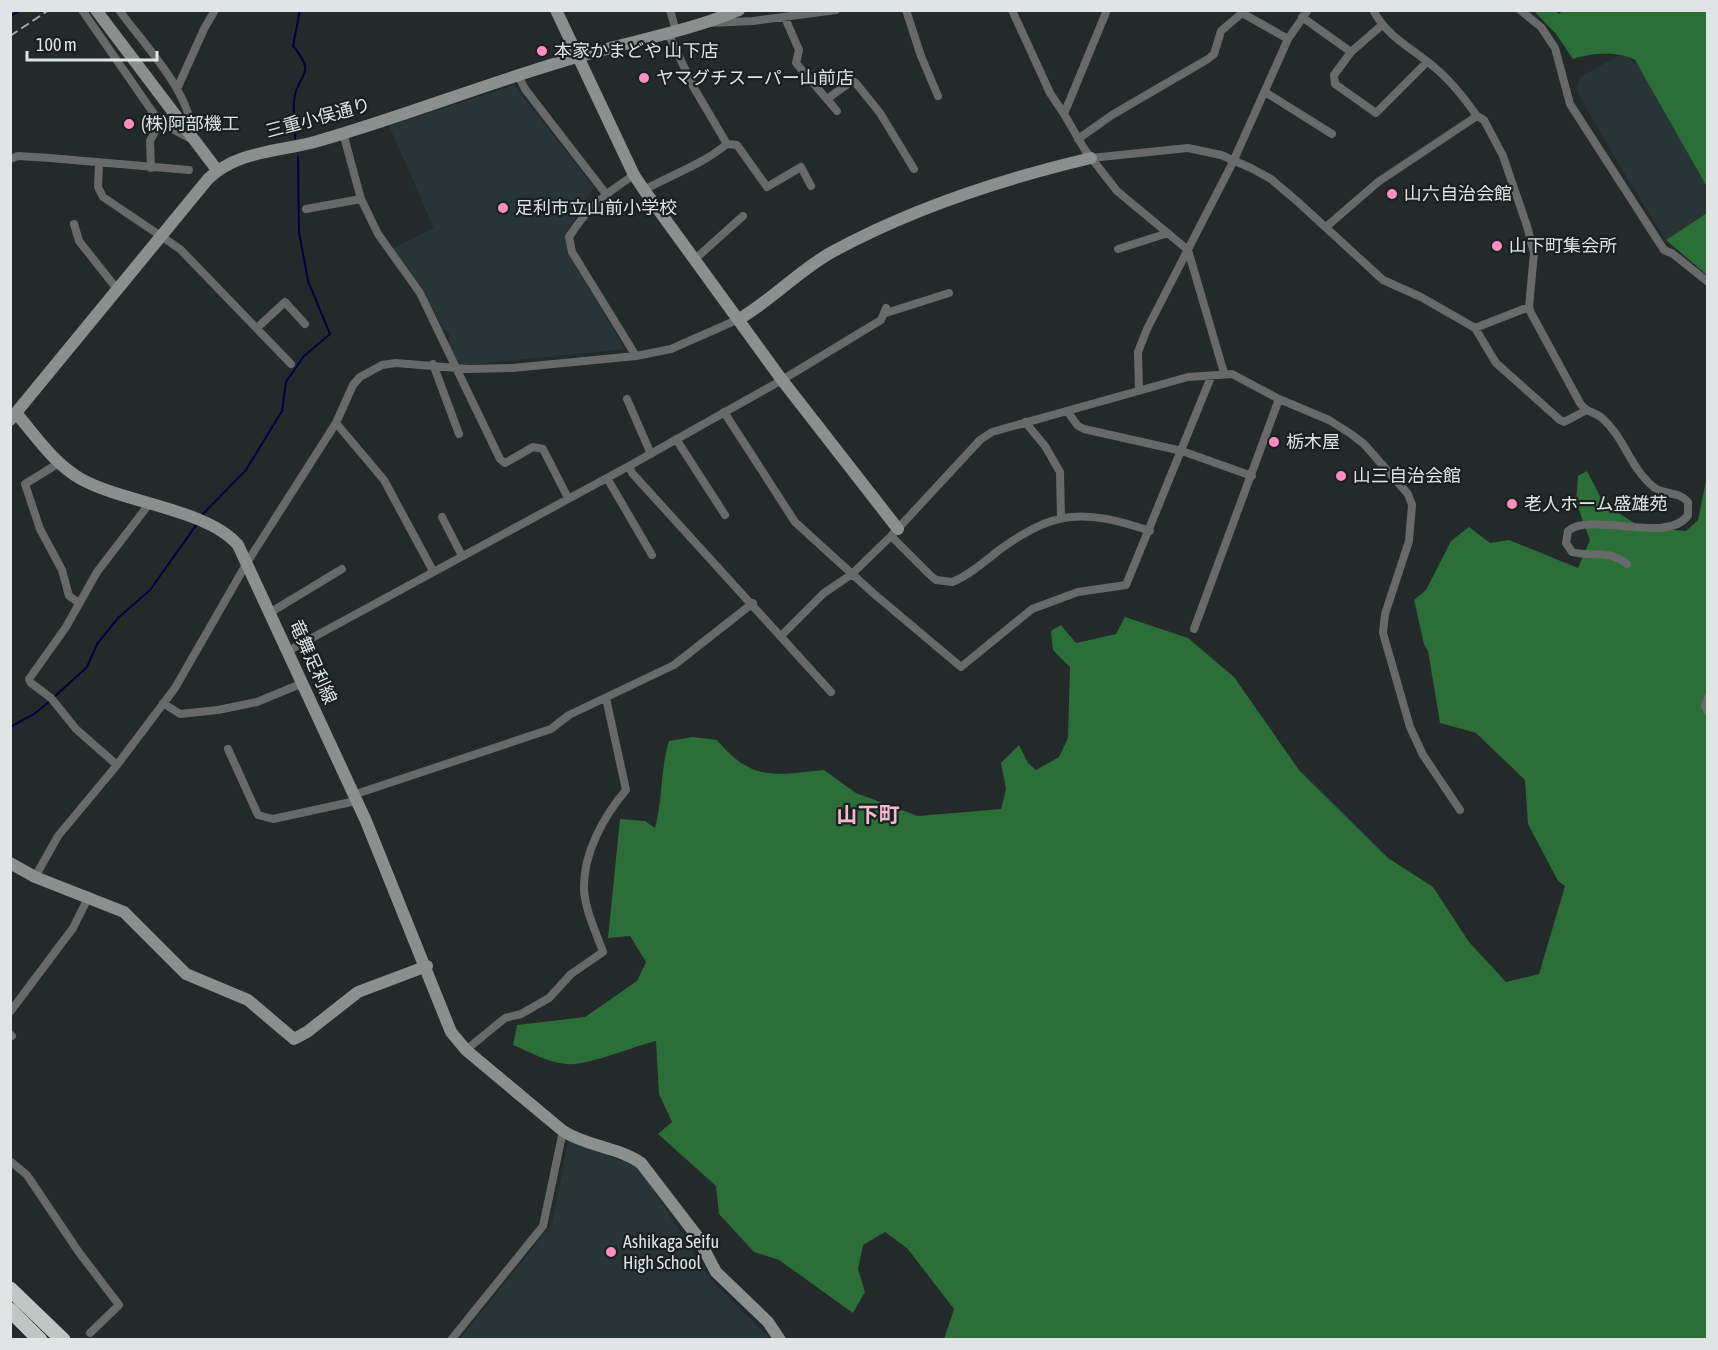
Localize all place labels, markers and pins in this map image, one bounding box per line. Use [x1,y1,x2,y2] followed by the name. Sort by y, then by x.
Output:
[554,40,718,61] place label: 本家かまどや 山下店
[535,44,549,58] marker: 本家かまどや 山下店
[656,67,854,88] place label: ヤマグチスーパー山前店
[637,71,651,85] marker: ヤマグチスーパー山前店
[141,113,240,134] place label: (株)阿部機工
[122,117,136,131] marker: (株)阿部機工
[1404,183,1512,204] place label: 山六自治会館
[1385,187,1399,201] marker: 山六自治会館
[515,197,677,218] place label: 足利市立山前小学校
[496,201,510,215] marker: 足利市立山前小学校
[1509,235,1617,256] place label: 山下町集会所
[1490,239,1504,253] marker: 山下町集会所
[1286,431,1340,452] place label: 栃木屋
[1267,435,1281,449] marker: 栃木屋
[1353,465,1461,486] place label: 山三自治会館
[1334,469,1348,483] marker: 山三自治会館
[1524,493,1667,514] place label: 老人ホーム盛雄苑
[1505,497,1519,511] marker: 老人ホーム盛雄苑
[623,1231,719,1273] place label: Ashikaga Seifu High School
[604,1245,618,1259] marker: Ashikaga Seifu High School

